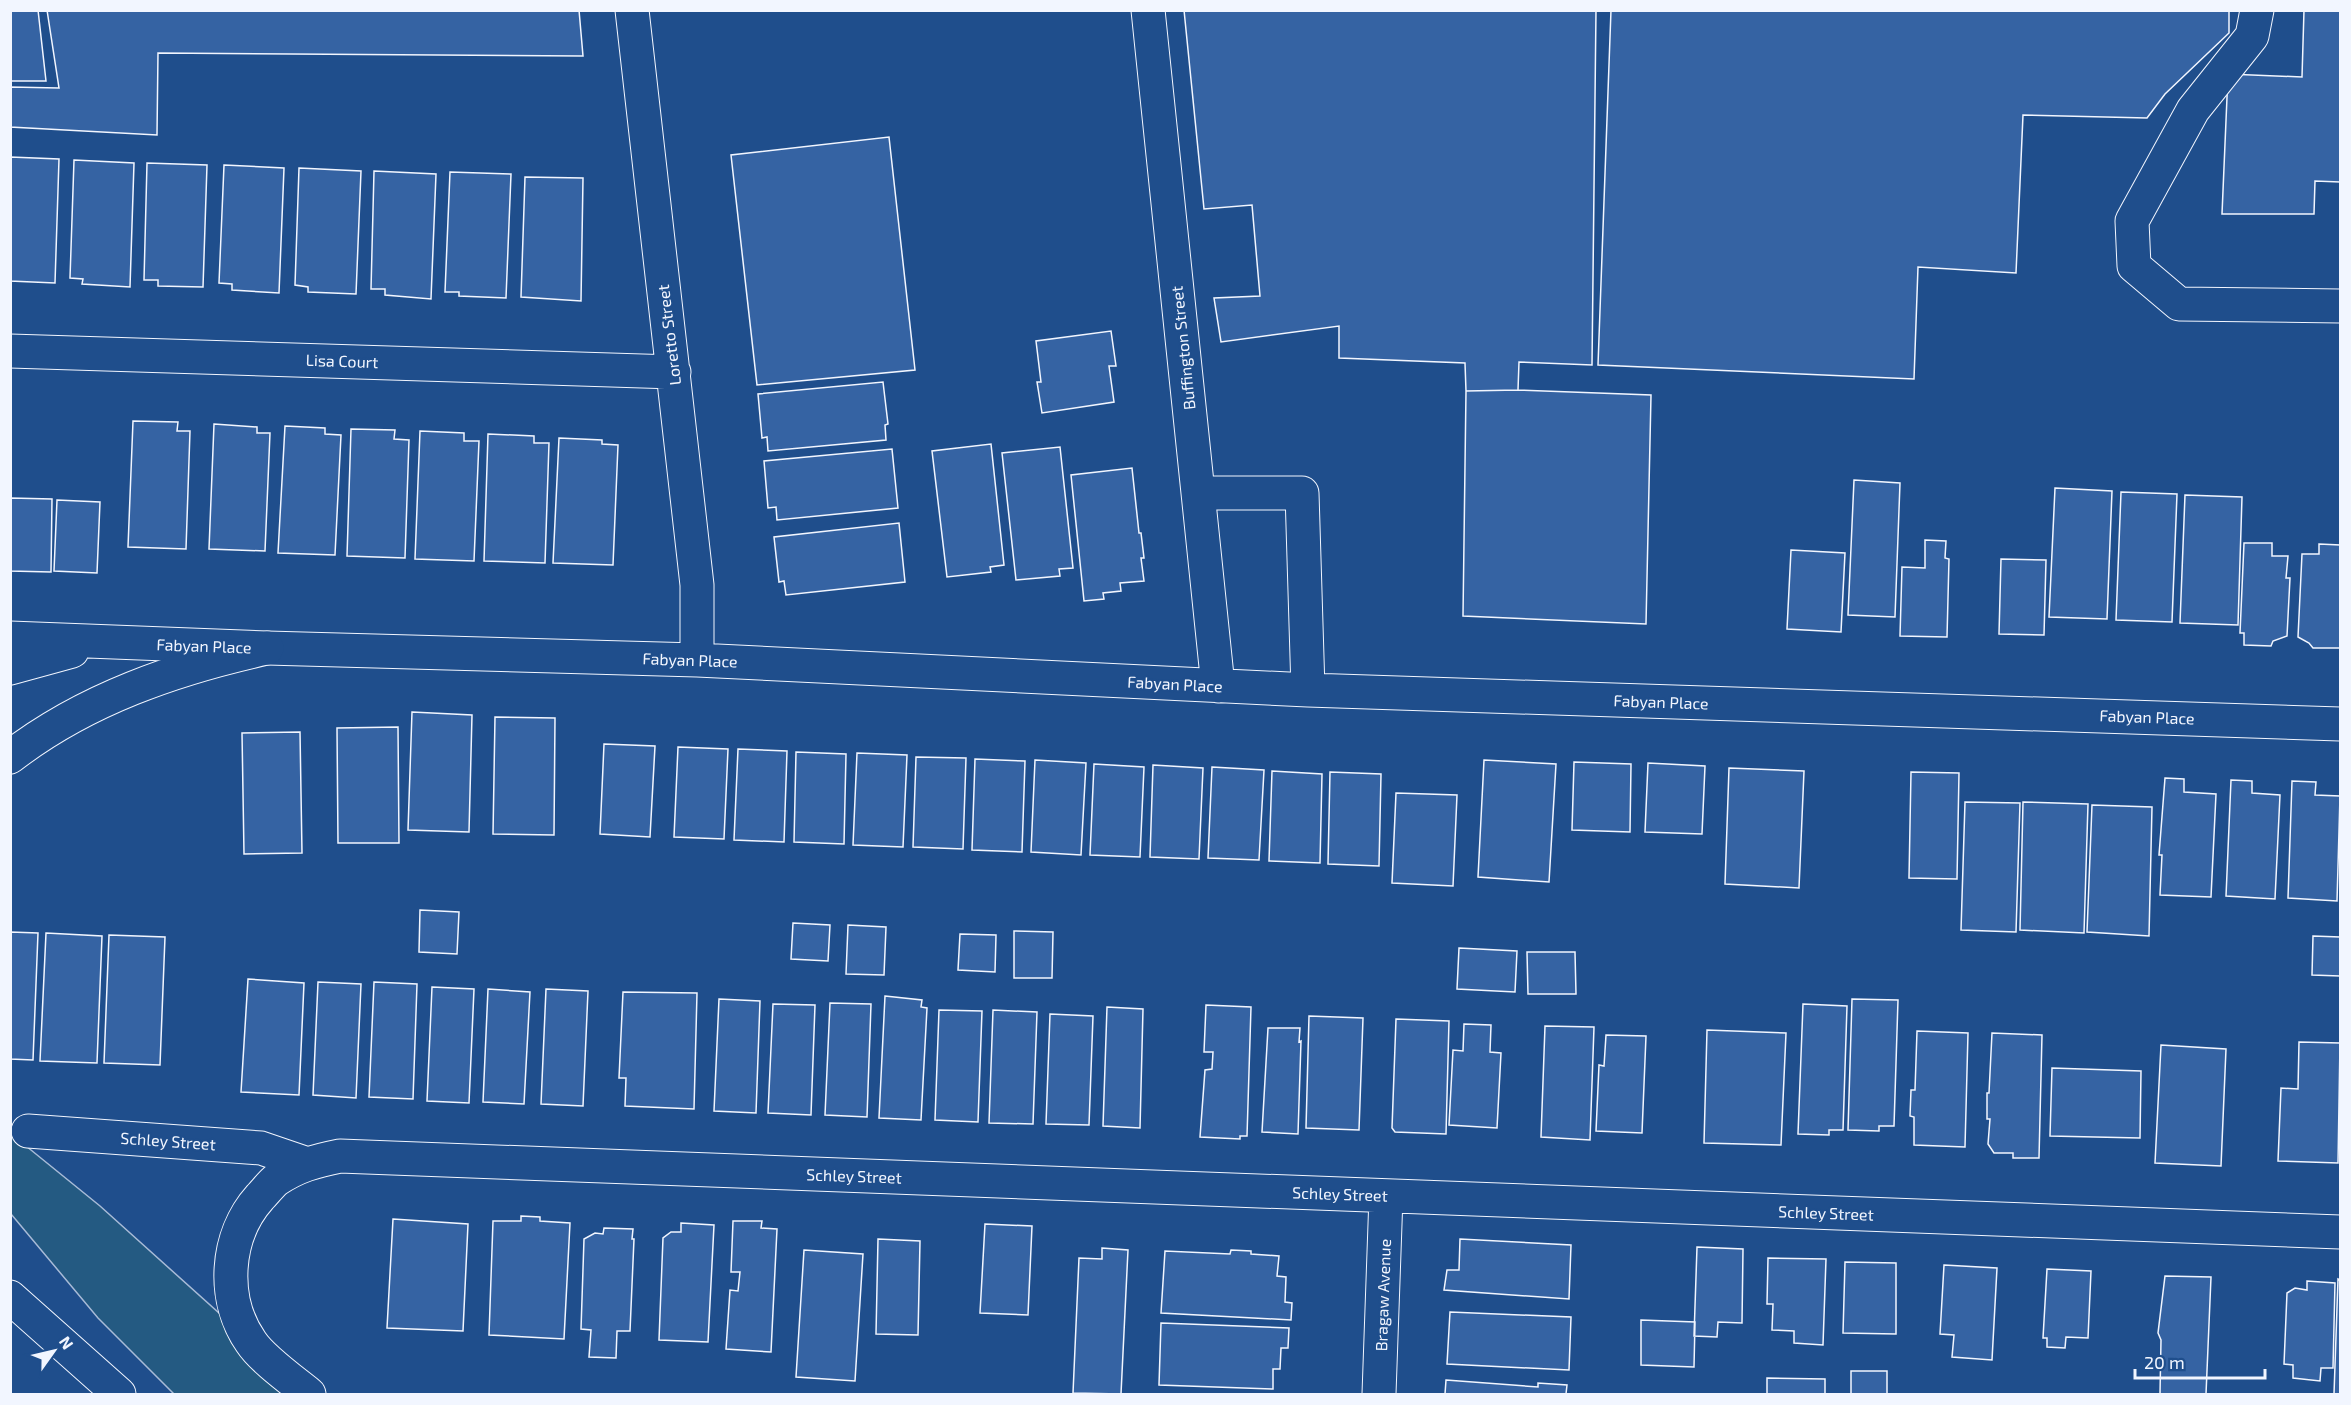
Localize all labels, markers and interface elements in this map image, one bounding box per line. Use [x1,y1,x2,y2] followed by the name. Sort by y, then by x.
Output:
[653,284,684,387] street label: Loretto Street
[1167,285,1198,411] street label: Buffington Street
[305,350,379,371] street label: Lisa Court
[156,634,252,657] street label: Fabyan Place
[642,648,738,671] street label: Fabyan Place
[1127,672,1223,695] street label: Fabyan Place
[1613,690,1709,713] street label: Fabyan Place
[2099,705,2195,728] street label: Fabyan Place
[120,1128,216,1153] street label: Schley Street
[806,1164,902,1187] street label: Schley Street
[1292,1182,1388,1205] street label: Schley Street
[1778,1201,1874,1224] street label: Schley Street
[1371,1238,1394,1351] street label: Bragaw Avenue
[24,1321,84,1381] north arrow
[56,1332,78,1352] text: N
[2135,1342,2266,1380] scale bar
[2144,1351,2185,1373] text: 20 m

